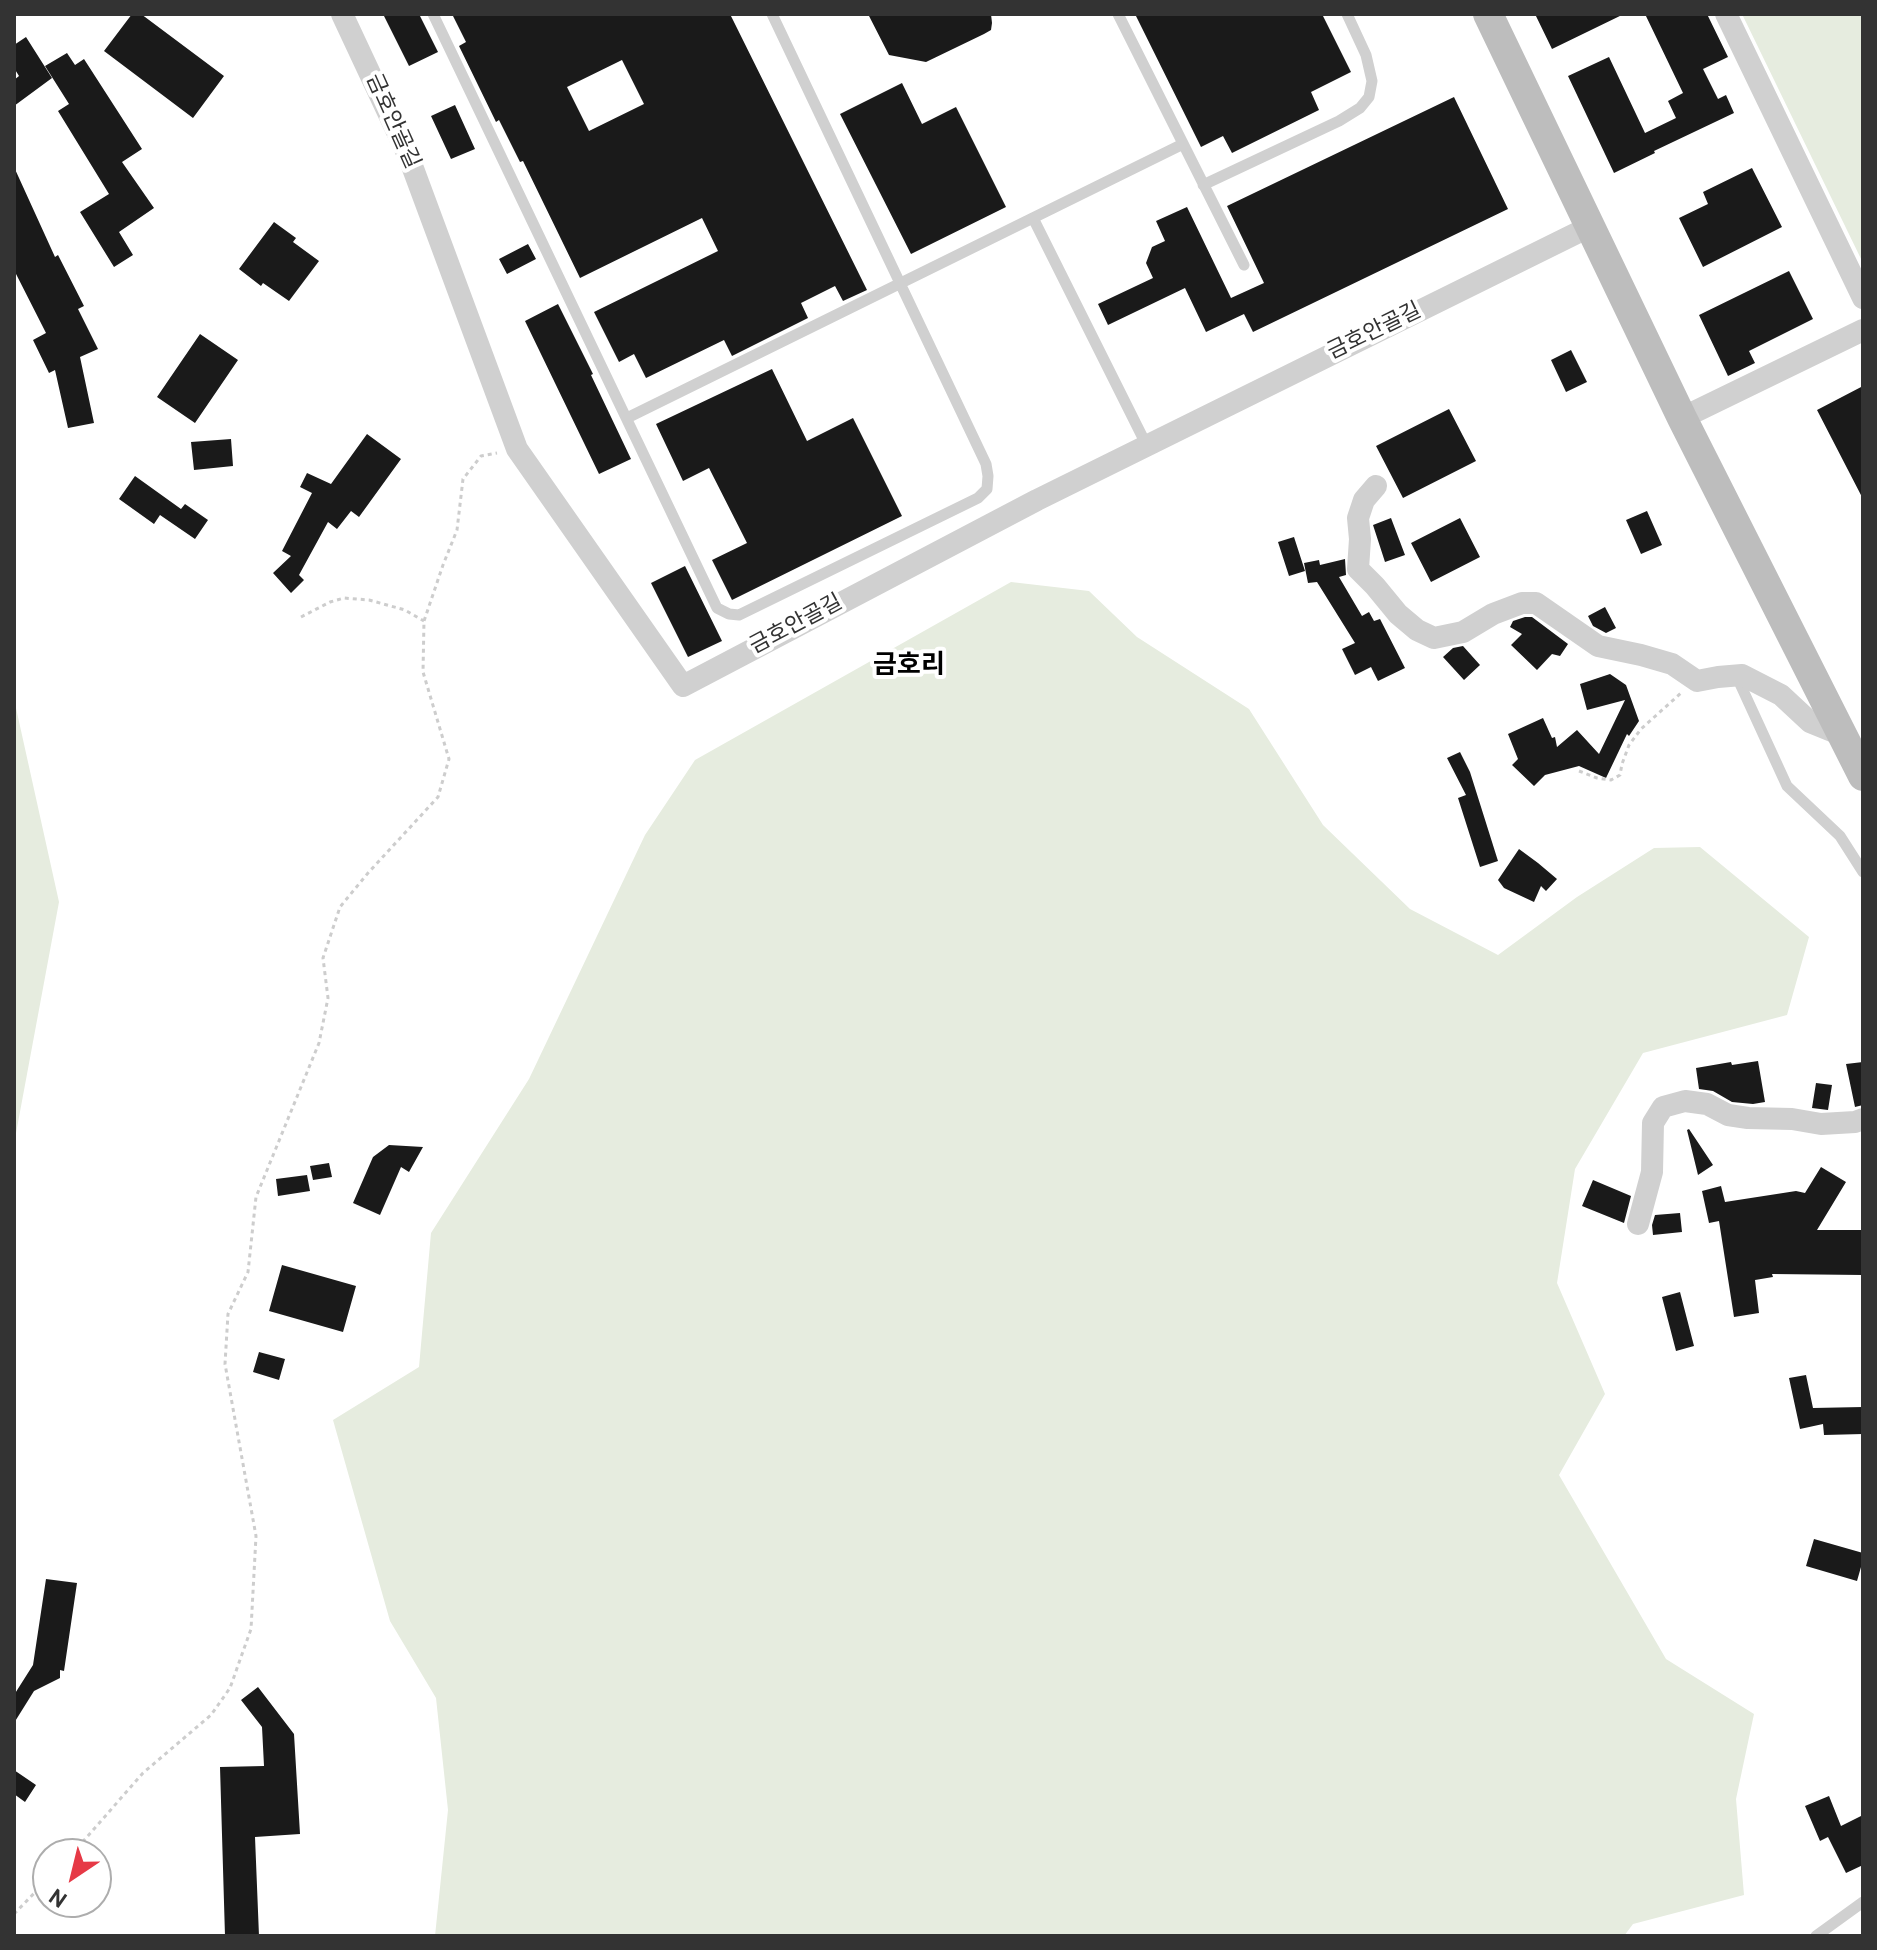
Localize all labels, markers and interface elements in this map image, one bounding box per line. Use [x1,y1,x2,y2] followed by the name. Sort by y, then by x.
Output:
[358,70,424,174] street label: 금호안골길
[1324,299,1426,367] street label: 금호안골길
[746,591,848,661] street label: 금호안골길
[873,652,945,684] district label: 금호리
[32,1838,112,1918] north arrow
[45,1881,73,1912] text: N

